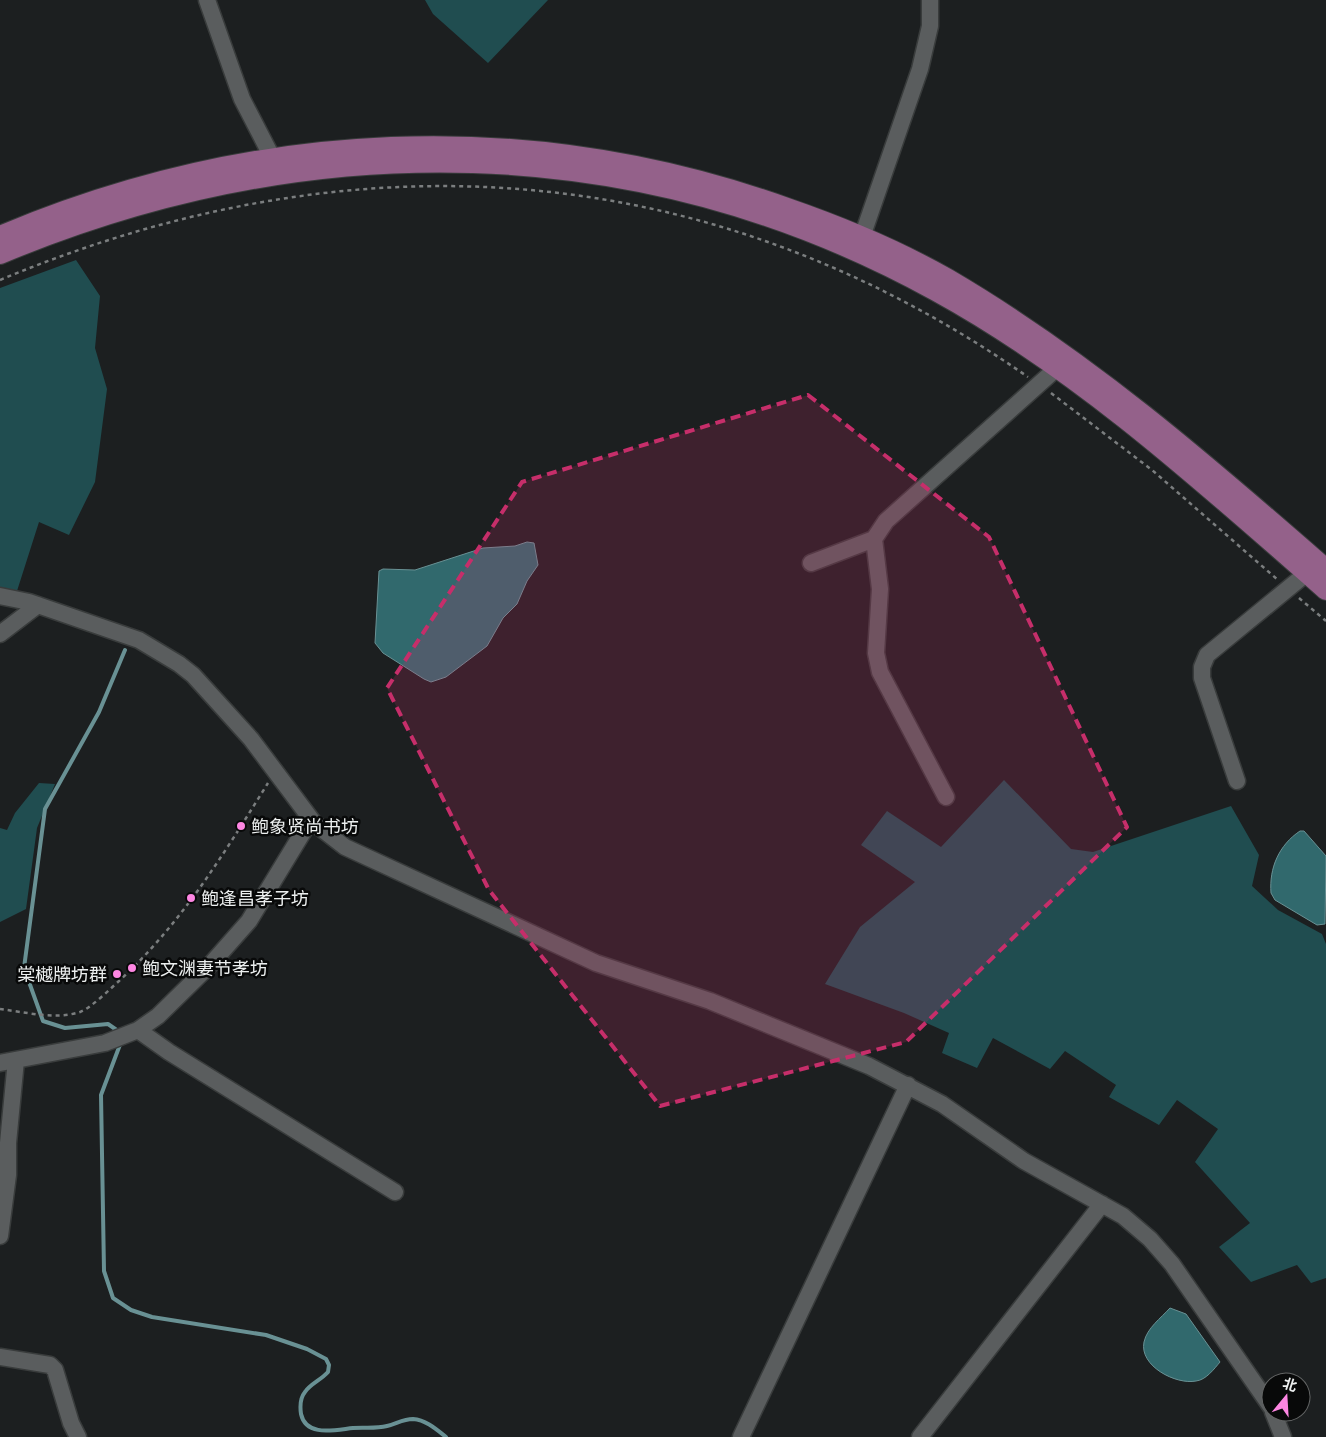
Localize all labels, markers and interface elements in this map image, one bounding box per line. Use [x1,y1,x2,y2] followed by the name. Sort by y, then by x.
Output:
[251,815,359,838] place label: 鲍象贤尚书坊
[235,820,247,832] marker: 鲍象贤尚书坊
[201,887,309,910] place label: 鲍逢昌孝子坊
[185,892,197,904] marker: 鲍逢昌孝子坊
[142,957,268,980] place label: 鲍文渊妻节孝坊
[126,962,138,974] marker: 鲍文渊妻节孝坊
[17,963,107,986] place label: 棠樾牌坊群
[111,968,123,980] marker: 棠樾牌坊群
[1261,1372,1311,1422] north arrow
[1281,1374,1299,1395] text: 北

